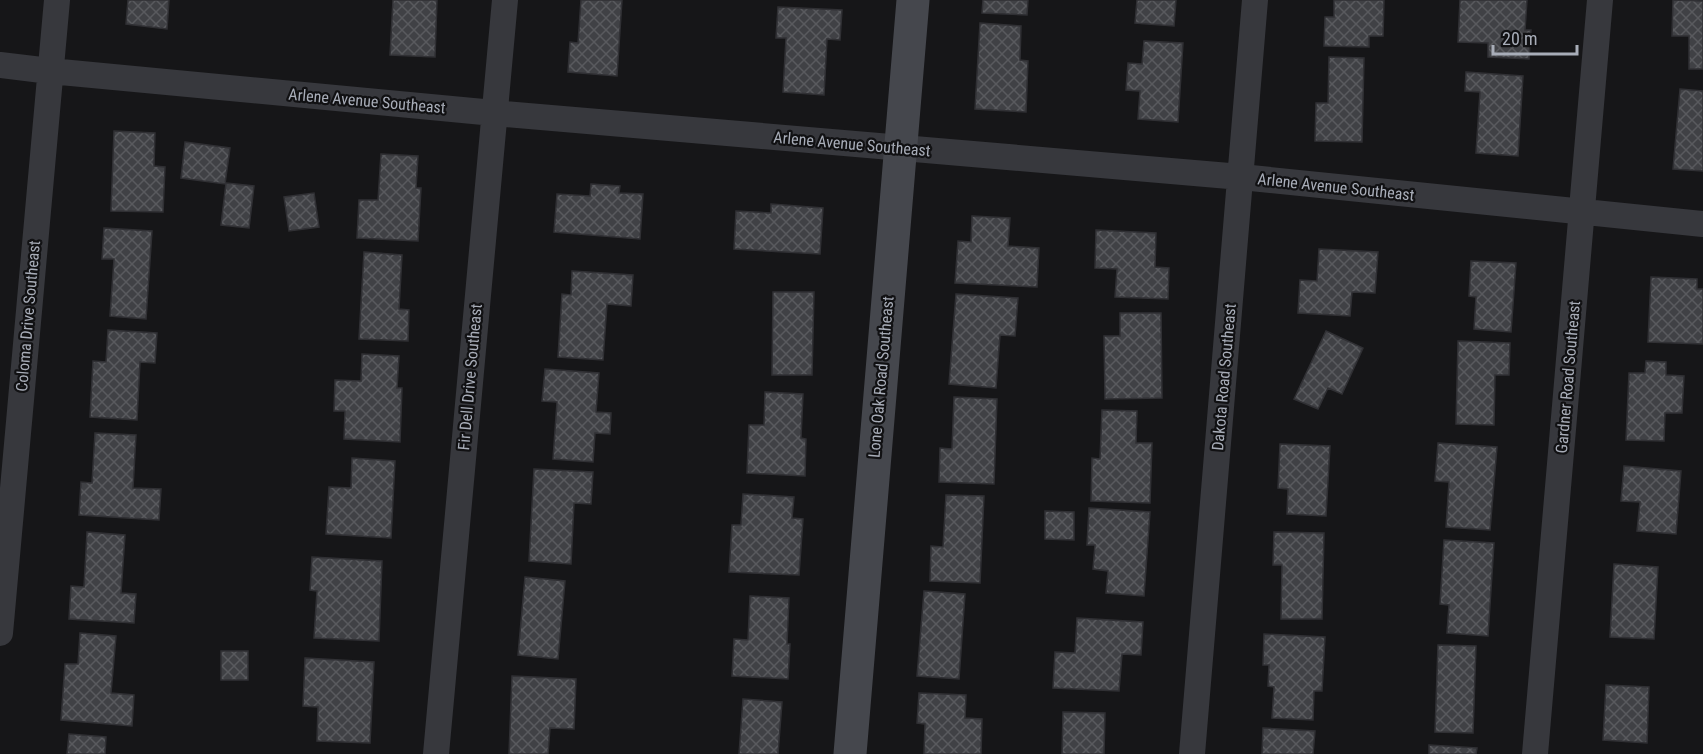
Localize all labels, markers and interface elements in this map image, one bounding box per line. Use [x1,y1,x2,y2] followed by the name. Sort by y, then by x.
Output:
[1493,18,1577,56] scale bar
[1502,28,1537,49] text: 20 m
[288,85,447,117] street label: Arlene Avenue Southeast
[773,128,932,160] street label: Arlene Avenue Southeast
[1257,169,1416,205] street label: Arlene Avenue Southeast
[12,239,44,392] street label: Coloma Drive Southeast
[864,295,898,459] street label: Lone Oak Road Southeast
[1552,300,1584,454] street label: Gardner Road Southeast
[1208,302,1240,451] street label: Dakota Road Southeast
[454,303,486,451] street label: Fir Dell Drive Southeast

